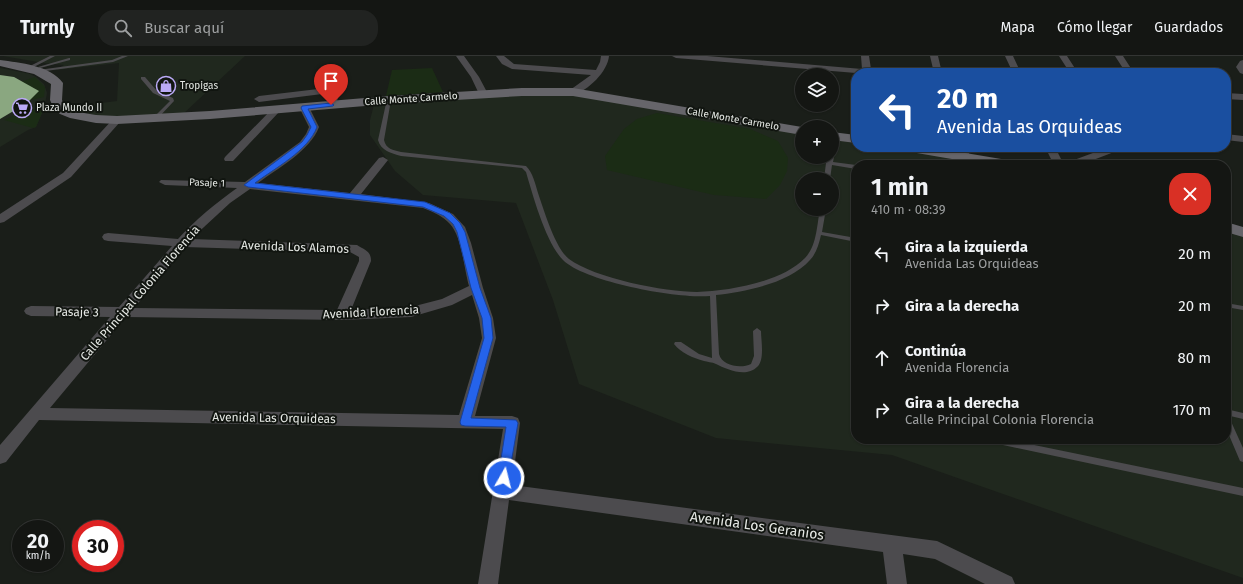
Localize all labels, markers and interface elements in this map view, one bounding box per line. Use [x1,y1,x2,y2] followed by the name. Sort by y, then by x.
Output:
[98,10,378,46] search box
[20,16,74,39] text: Turnly
[112,17,134,39] icon: search
[144,19,224,37] text: Buscar aquí
[1001,19,1035,36] text: Mapa
[1057,19,1132,36] text: Cómo llegar
[1154,19,1223,36] text: Guardados
[314,64,348,105] pin
[795,68,839,216] map controls
[795,68,839,112] button: layers
[320,70,342,92] icon: arrive
[155,75,177,97] shop icon: Tropigas
[180,80,218,92] place label: Tropigas
[937,82,998,115] text: 20 m
[871,84,923,136] icon: left
[364,90,458,108] street label: Calle Monte Carmelo
[11,97,33,119] supermarket icon: Plaza Mundo II
[36,102,102,114] place label: Plaza Mundo II
[686,105,780,133] street label: Calle Monte Carmelo
[937,116,1122,138] text: Avenida Las Orquideas
[795,120,839,164] button: +
[795,172,839,216] button: −
[871,173,929,201] text: 1 min
[1169,173,1211,215] button: close
[189,176,225,190] street label: Pasaje 1
[871,202,945,217] text: 410 m · 08:39
[77,223,203,363] street label: Calle Principal Colonia Florencia
[241,238,350,256] street label: Avenida Los Alamos
[905,238,1028,256] text: Gira a la izquierda
[871,243,893,265] icon: left
[1178,245,1211,263] text: 20 m
[905,256,1039,271] text: Avenida Las Orquideas
[871,295,893,317] icon: right
[905,297,1019,315] text: Gira a la derecha
[1178,297,1211,315] text: 20 m
[323,302,419,322] street label: Avenida Florencia
[55,305,99,319] street label: Pasaje 3
[905,342,966,360] text: Continúa
[871,347,893,369] icon: ahead
[1178,349,1211,367] text: 80 m
[905,360,1009,375] text: Avenida Florencia
[905,394,1019,412] text: Gira a la derecha
[871,399,893,421] icon: right
[1173,401,1211,419] text: 170 m
[212,410,336,426] street label: Avenida Las Orquideas
[905,412,1094,427] text: Calle Principal Colonia Florencia
[483,457,525,499] position arrow
[689,508,826,544] street label: Avenida Los Geranios
[72,520,124,572] speed limit sign: 30
[27,529,49,553] text: 20
[26,550,50,562] text: km/h

